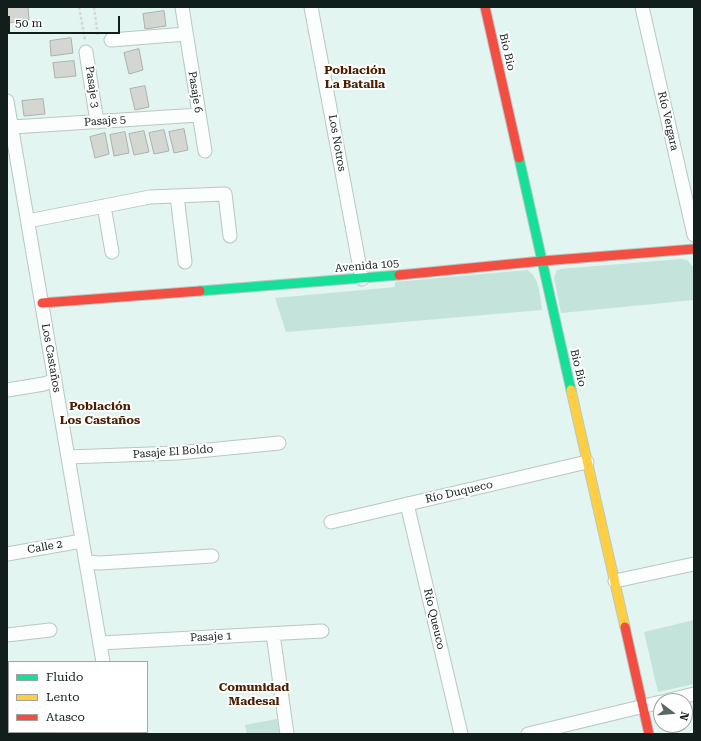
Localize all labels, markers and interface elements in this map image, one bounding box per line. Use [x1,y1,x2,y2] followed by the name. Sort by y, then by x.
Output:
[10,8,122,34] scale bar
[15,16,42,30] text: 50 m
[496,32,518,72] street label: Bio Bio
[324,63,386,91] district label: Población La Batalla
[83,65,101,109] street label: Pasaje 3
[185,70,205,114] street label: Pasaje 6
[655,90,681,152] street label: Río Vergara
[84,113,126,129] street label: Pasaje 5
[326,114,348,172] street label: Los Notros
[334,257,400,275] street label: Avenida 105
[38,322,64,394] street label: Los Castaños
[567,348,589,388] street label: Bio Bio
[60,399,140,427] district label: Población Los Castaños
[132,443,214,461] street label: Pasaje El Boldo
[424,478,494,506] street label: Río Duqueco
[26,537,64,557] street label: Calle 2
[421,587,447,651] street label: Río Queuco
[190,629,232,645] street label: Pasaje 1
[8,661,148,733] legend
[46,670,83,684] text: Fluido
[219,680,289,708] district label: Comunidad Madesal
[46,690,80,704] text: Lento
[653,693,693,733] north arrow
[46,710,85,724] text: Atasco
[677,710,691,722] text: N

